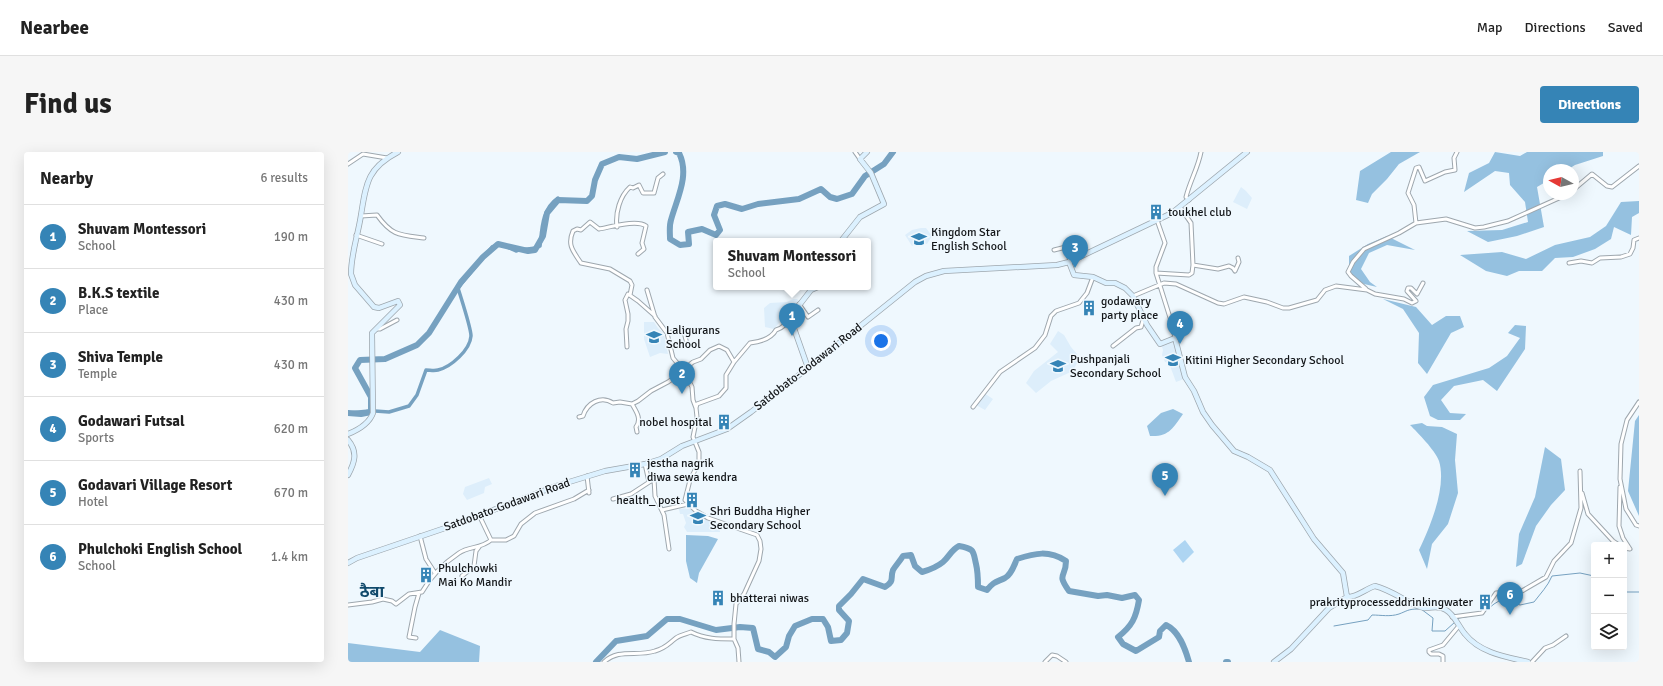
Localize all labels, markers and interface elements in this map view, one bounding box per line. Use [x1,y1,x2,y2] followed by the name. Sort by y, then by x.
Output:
[20,16,89,40] text: Nearbee
[1477,19,1503,36] text: Map
[1525,19,1586,36] text: Directions
[1608,19,1643,36] text: Saved
[1540,86,1639,123] button: Directions
[24,87,112,121] text: Find us
[1543,164,1579,200] north arrow
[40,168,93,189] text: Nearby
[260,170,308,186] text: 6 results
[1147,203,1165,221] building icon: toukhel club
[1168,205,1232,220] place label: toukhel club
[78,220,206,238] text: Shuvam Montessori
[931,225,1007,254] place label: Kingdom Star English School
[49,229,57,245] text: 1
[274,229,308,245] text: 190 m
[910,230,928,248] school or university icon: Kingdom Star English School
[1062,235,1088,268] pin: 3
[78,238,116,254] text: School
[713,238,871,290] popup
[728,247,856,265] text: Shuvam Montessori
[728,265,766,281] text: School
[78,284,159,302] text: B.K.S textile
[49,293,57,309] text: 2
[274,293,308,309] text: 430 m
[1101,294,1158,323] place label: godawary party place
[1080,299,1098,317] building icon: godawary party place
[78,302,108,318] text: Place
[779,303,805,336] pin: 1
[1167,311,1193,344] pin: 4
[751,320,865,414] street label: Satdobato-Godawari Road
[666,323,720,352] place label: Laligurans School
[645,328,663,346] school or university icon: Laligurans School
[871,331,891,351] your location
[78,348,163,366] text: Shiva Temple
[1164,351,1182,369] school or university icon: Kitini Higher Secondary School
[1070,352,1162,381] place label: Pushpanjali Secondary School
[1185,353,1344,368] place label: Kitini Higher Secondary School
[49,357,57,373] text: 3
[274,357,308,373] text: 430 m
[1049,357,1067,375] school or university icon: Pushpanjali Secondary School
[669,361,695,394] pin: 2
[78,366,117,382] text: Temple
[78,412,185,430] text: Godawari Futsal
[715,413,733,431] building icon: nobel hospital
[639,415,712,430] place label: nobel hospital
[49,421,57,437] text: 4
[274,421,308,437] text: 620 m
[78,430,114,446] text: Sports
[647,456,737,485] place label: jestha nagrik diwa sewa kendra
[626,461,644,479] building icon: jestha nagrik diwa sewa kendra
[1152,463,1178,496] pin: 5
[442,475,572,535] street label: Satdobato-Godawari Road
[78,476,232,494] text: Godavari Village Resort
[49,485,57,501] text: 5
[274,485,308,501] text: 670 m
[683,491,701,509] building icon: health_ post
[616,493,680,508] place label: health_ post
[78,494,108,510] text: Hotel
[710,504,811,533] place label: Shri Buddha Higher Secondary School
[689,509,707,527] school or university icon: Shri Buddha Higher Secondary School
[78,540,242,558] text: Phulchoki English School
[1591,542,1627,650] map controls
[1591,542,1627,578] button: +
[49,549,57,565] text: 6
[271,549,308,565] text: 1.4 km
[78,558,116,574] text: School
[438,561,512,590] place label: Phulchowki Mai Ko Mandir
[417,566,435,584] building icon: Phulchowki Mai Ko Mandir
[1591,578,1627,614] button: −
[360,582,384,602] district label: ठैबा
[1497,582,1523,615] pin: 6
[709,589,727,607] building icon: bhatterai niwas
[730,591,809,606] place label: bhatterai niwas
[1476,593,1494,611] building icon: prakrityprocesseddrinkingwater
[1309,595,1474,610] place label: prakrityprocesseddrinkingwater
[1591,614,1627,650] button: layers

